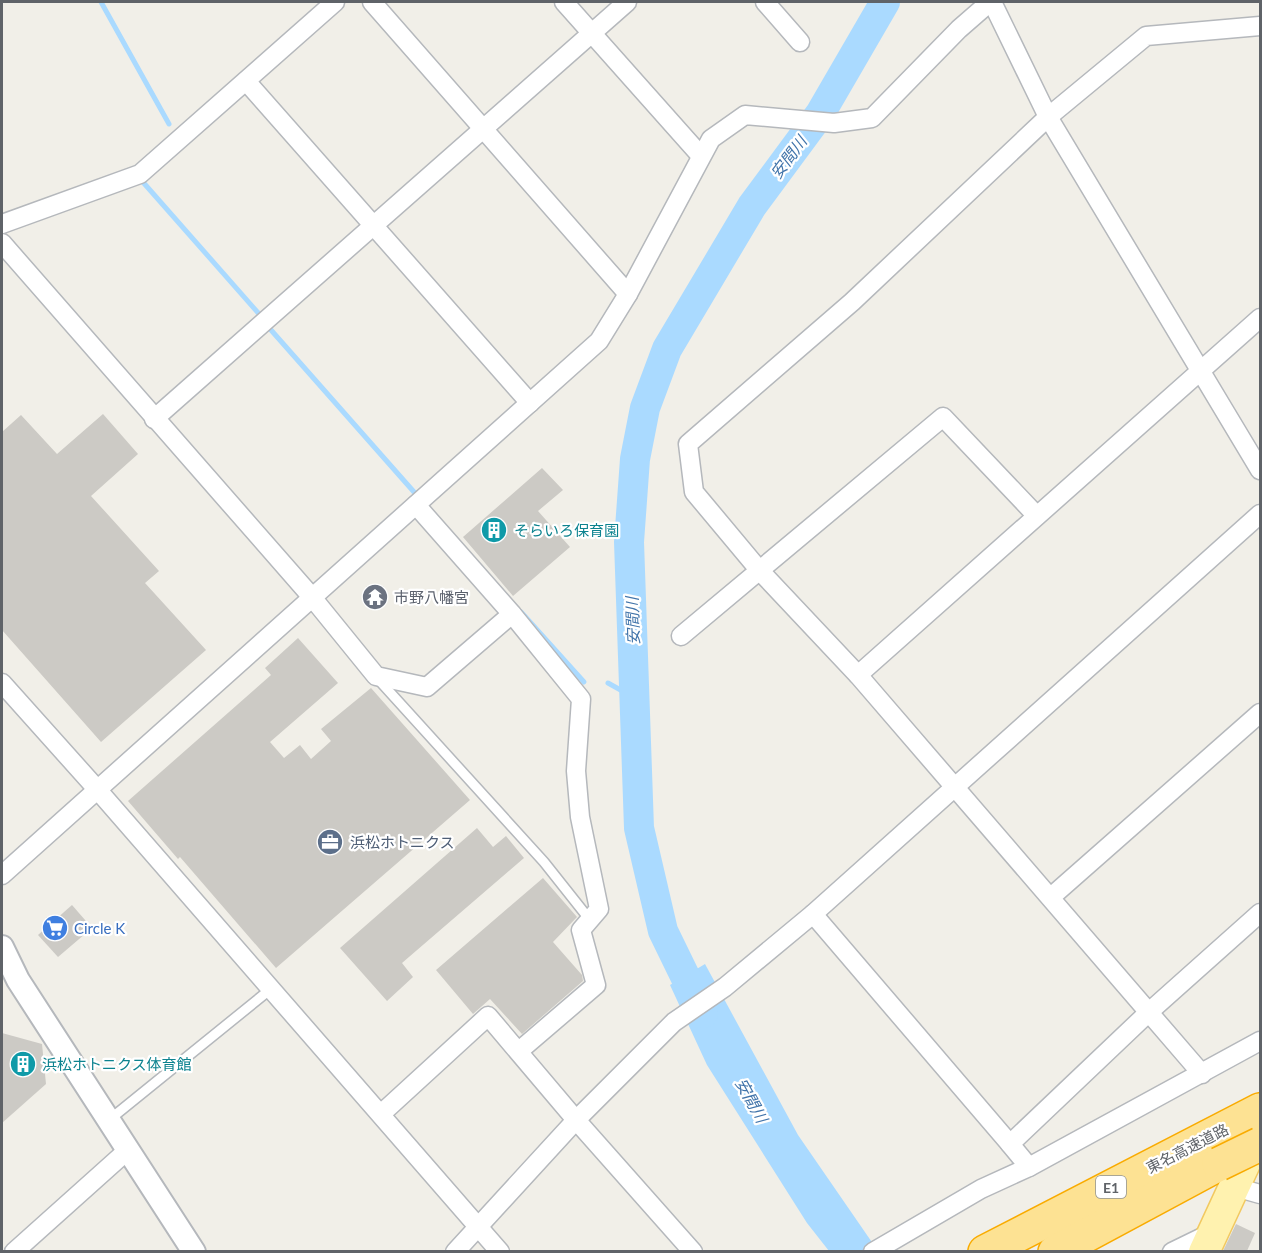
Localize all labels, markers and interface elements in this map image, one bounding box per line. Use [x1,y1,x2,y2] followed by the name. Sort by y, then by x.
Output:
[766,131,811,182] water label: 安間川
[479,515,509,545] building icon: そらいろ保育園
[514,521,619,539] place label: そらいろ保育園
[360,582,390,612] temple icon: 市野八幡宮
[394,588,469,606] place label: 市野八幡宮
[622,595,642,645] water label: 安間川
[315,827,345,857] office icon: 浜松ホトニクス
[350,833,455,851] place label: 浜松ホトニクス
[40,913,70,943] supermarket icon: Circle K
[74,919,125,937] place label: Circle K
[8,1049,38,1079] building icon: 浜松ホトニクス体育館
[42,1055,192,1073] place label: 浜松ホトニクス体育館
[732,1074,773,1127] water label: 安間川
[1143,1120,1231,1176] street label: 東名高速道路
[1096,1176,1126,1198] road number: E1

